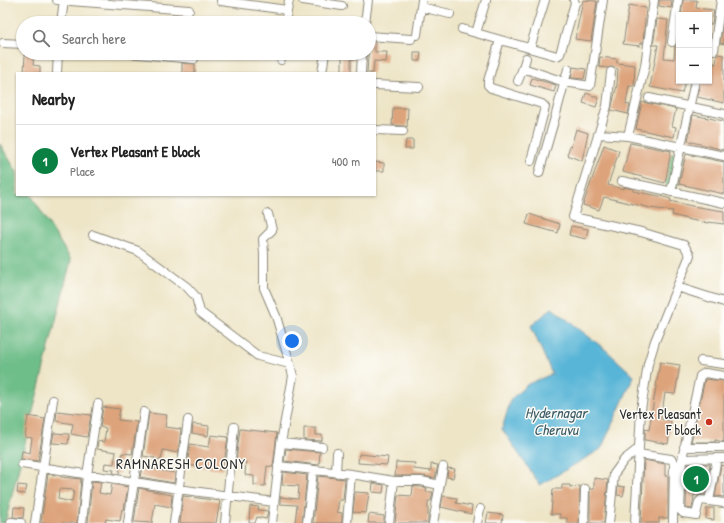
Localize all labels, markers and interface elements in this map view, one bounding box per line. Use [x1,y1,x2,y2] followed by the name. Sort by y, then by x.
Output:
[676,12,712,84] map controls
[676,12,712,48] button: +
[16,16,376,60] search box
[30,27,52,49] icon: search
[62,28,126,49] text: Search here
[676,48,712,84] button: −
[32,87,75,110] text: Nearby
[70,141,200,162] text: Vertex Pleasant E block
[43,152,47,170] text: 1
[332,152,360,170] text: 400 m
[70,162,95,180] text: Place
[282,331,302,351] your location
[525,402,589,440] water label: Hydernagar Cheruvu
[619,404,701,439] place label: Vertex Pleasant F block
[704,417,714,427] marker: Vertex Pleasant F block
[116,453,246,474] district label: RAMNARESH COLONY
[683,464,709,494] pin: 1

